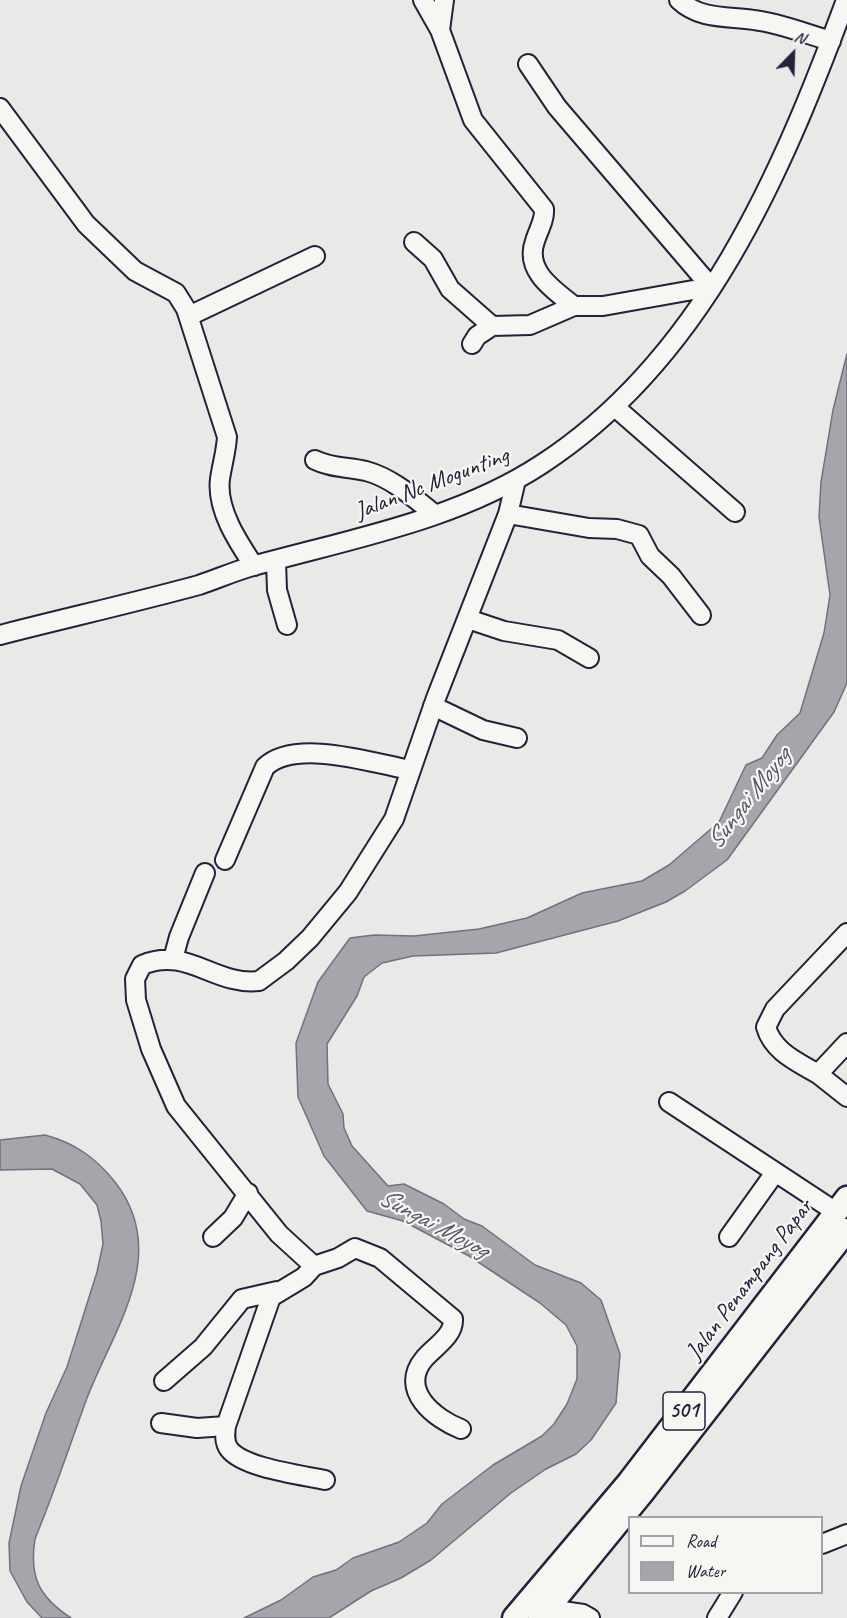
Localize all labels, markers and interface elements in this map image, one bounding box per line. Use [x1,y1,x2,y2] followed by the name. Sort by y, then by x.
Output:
[763,24,823,84] north arrow
[792,26,808,49] text: N
[351,441,513,527] street label: Jalan Nc Mogunting
[700,742,798,856] water label: Sungai Moyog
[373,1182,493,1266] water label: Sungai Moyog
[680,1194,820,1366] street label: Jalan Penampang Papar
[663,1392,705,1430] road number: 501
[628,1516,823,1594] legend
[686,1530,716,1552] text: Road
[686,1560,725,1582] text: Water

